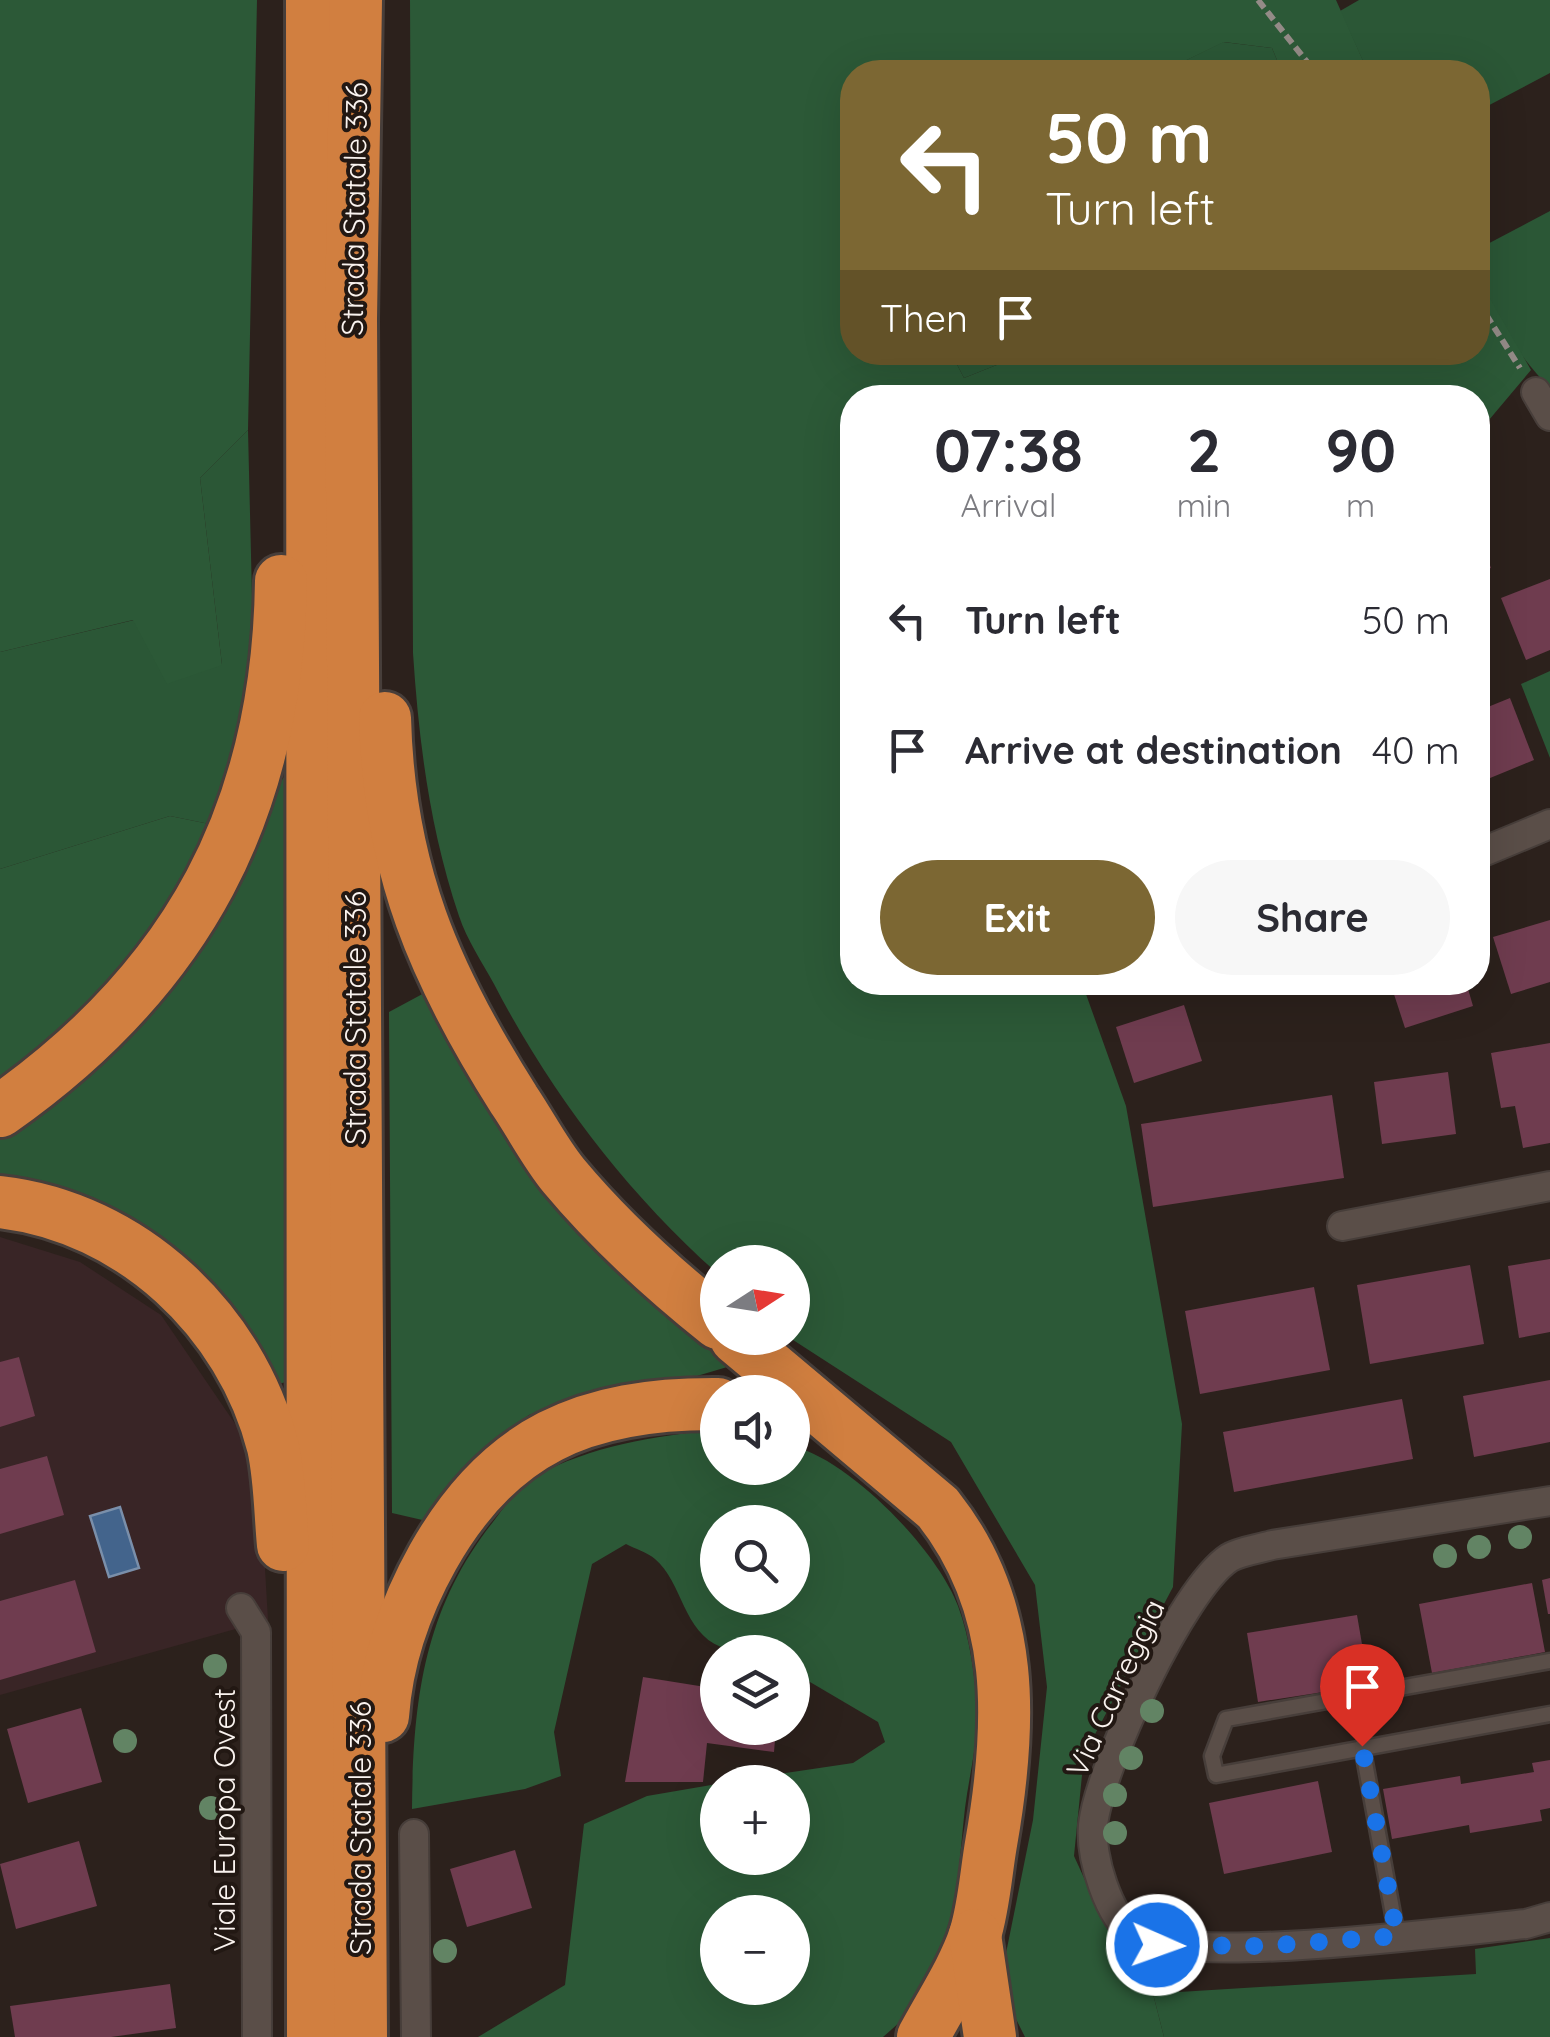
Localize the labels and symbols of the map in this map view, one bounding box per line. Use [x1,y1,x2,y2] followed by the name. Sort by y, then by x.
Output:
[333,82,375,336] street label: Strada Statale 336
[336,891,374,1145] street label: Strada Statale 336
[700,1245,810,1355] north arrow
[1057,1593,1173,1783] street label: Via Carreggia
[1320,1644,1405,1747] pin
[205,1688,243,1952] street label: Viale Europa Ovest
[341,1701,379,1955] street label: Strada Statale 336
[1105,1893,1209,1997] position arrow

